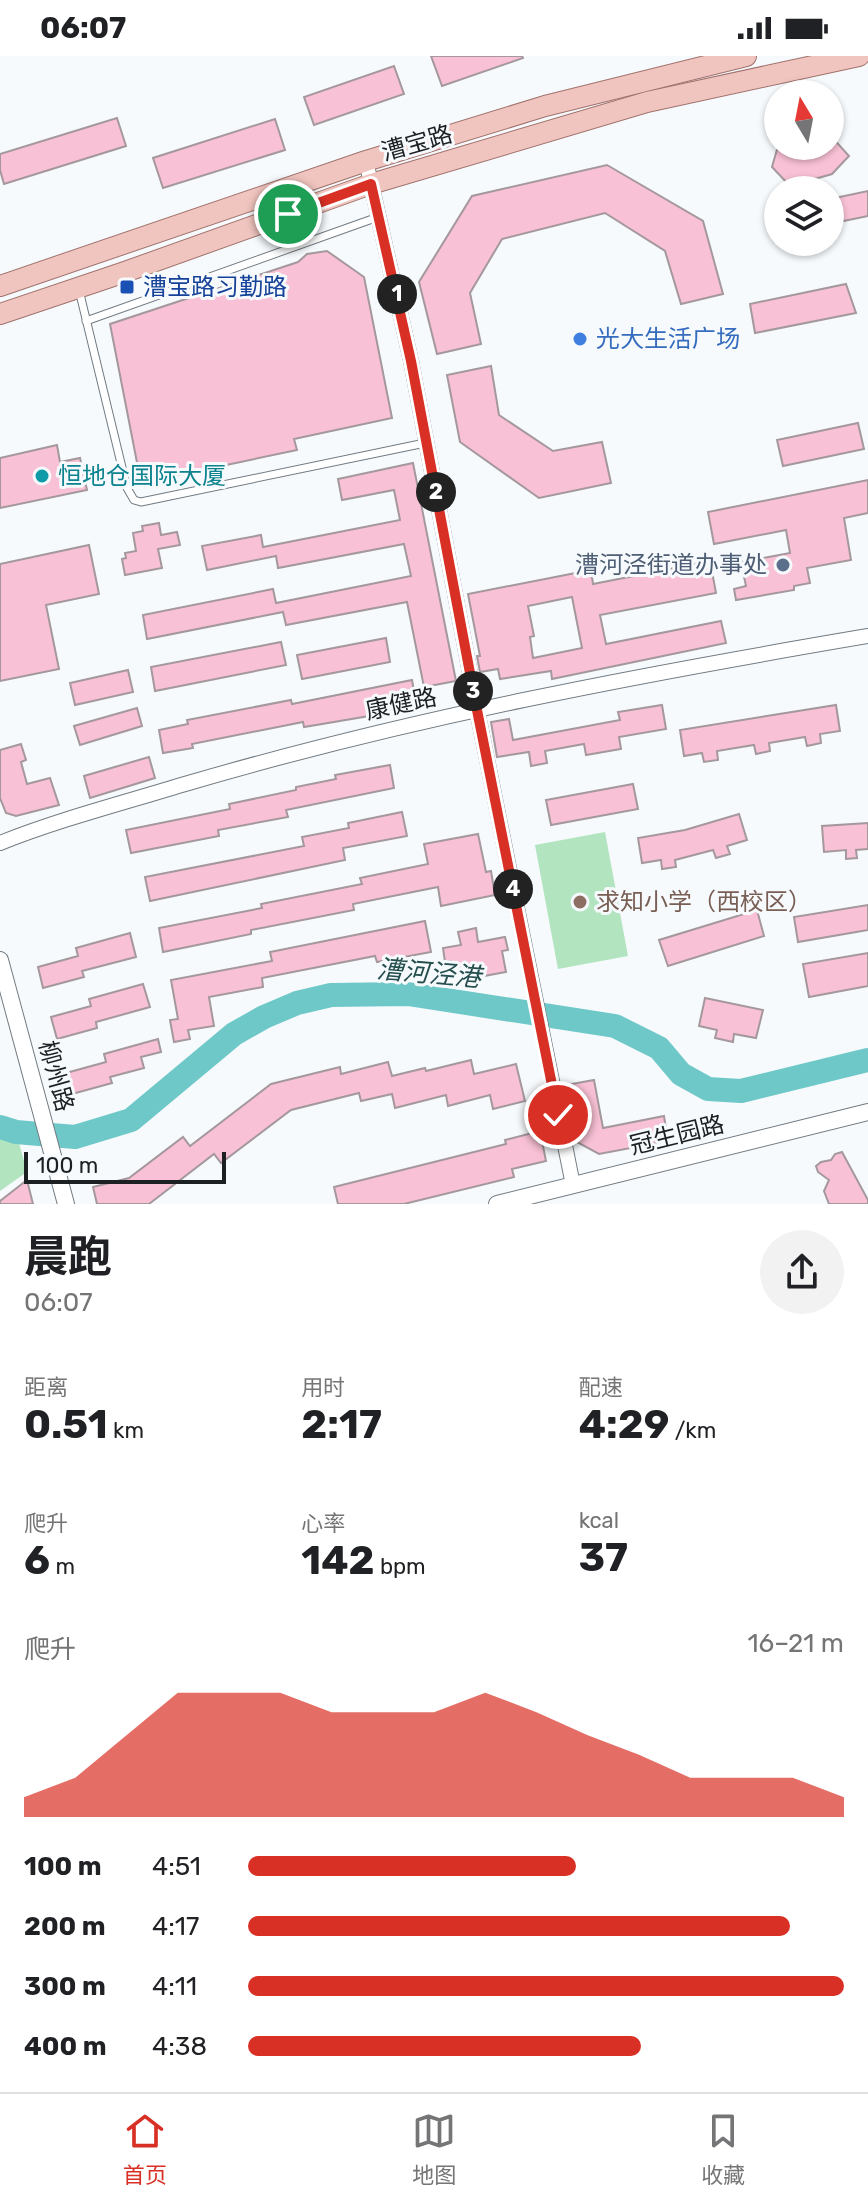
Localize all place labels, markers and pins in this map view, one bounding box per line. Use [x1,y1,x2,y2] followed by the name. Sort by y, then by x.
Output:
[254,180,322,248] pin
[143,273,287,301] place label: 漕宝路习勤路
[377,274,417,314] pin: 1
[118,278,136,296] marker: 漕宝路习勤路
[596,325,740,353] place label: 光大生活广场
[571,330,589,348] marker: 光大生活广场
[58,462,226,490] place label: 恒地仓国际大厦
[33,467,51,485] marker: 恒地仓国际大厦
[416,472,456,512] pin: 2
[575,551,767,579] place label: 漕河泾街道办事处
[774,556,792,574] marker: 漕河泾街道办事处
[453,671,493,711] pin: 3
[493,869,533,909] pin: 4
[596,888,812,916] place label: 求知小学（西校区）
[571,893,589,911] marker: 求知小学（西校区）
[524,1081,592,1149] pin

